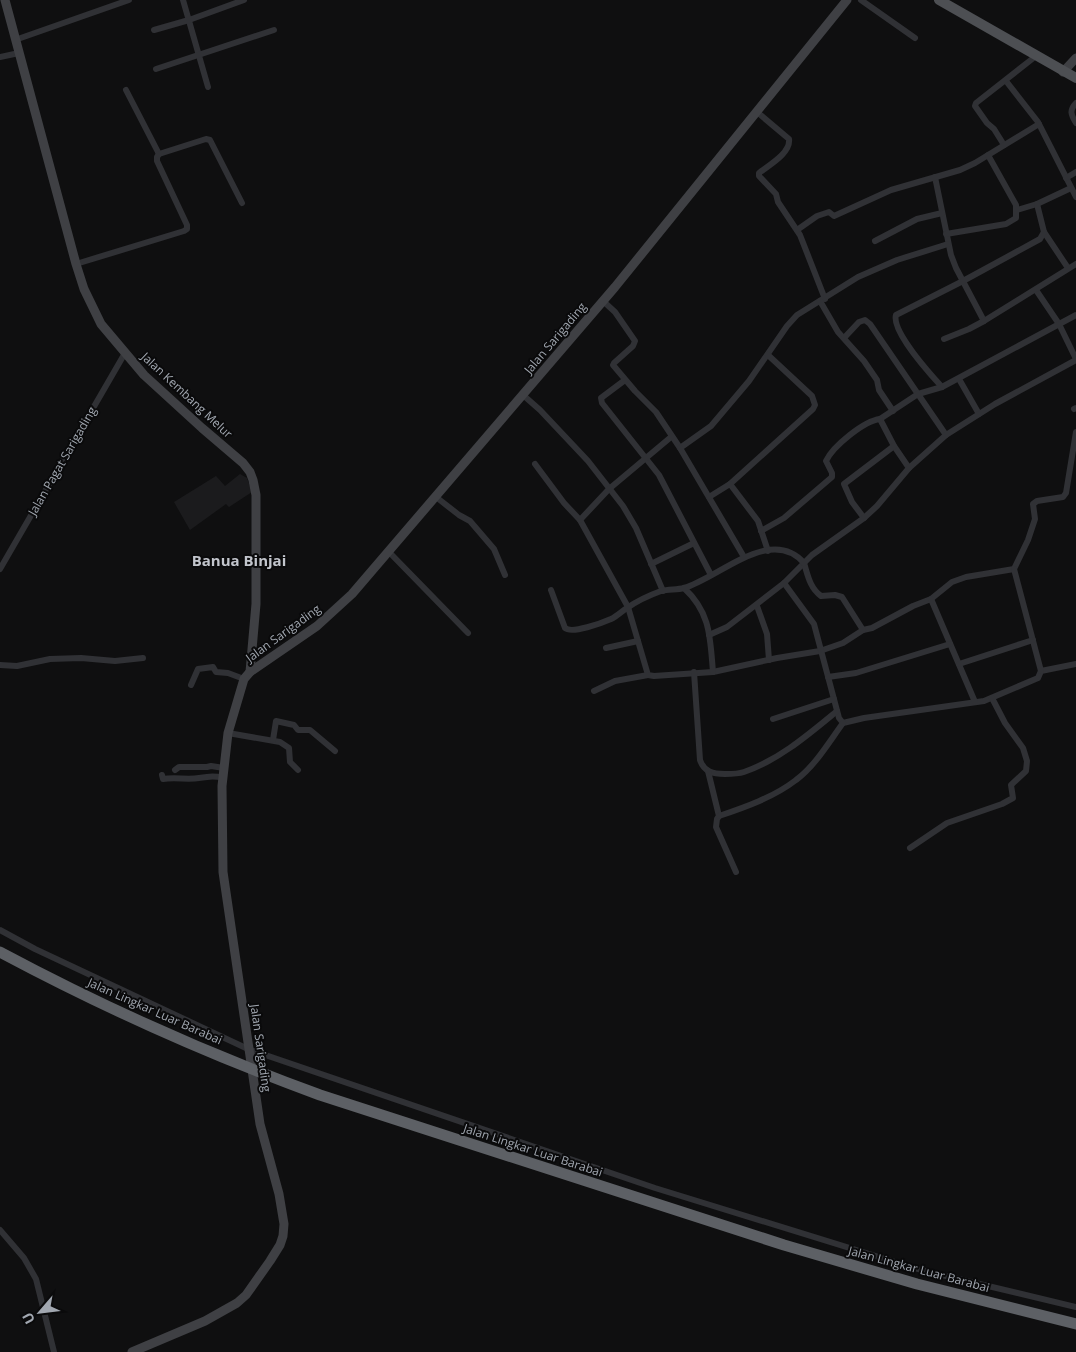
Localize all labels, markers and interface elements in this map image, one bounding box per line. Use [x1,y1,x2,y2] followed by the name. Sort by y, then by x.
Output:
[519,298,590,378] street label: Jalan Sarigading
[137,347,236,442] street label: Jalan Kembang Melur
[23,403,100,519] street label: Jalan Pagat Sarigading
[192,550,286,570] district label: Banua Binjai
[241,600,324,667] street label: Jalan Sarigading
[84,973,225,1048] street label: Jalan Lingkar Luar Barabai
[246,1002,276,1094] street label: Jalan Sarigading
[460,1119,605,1181] street label: Jalan Lingkar Luar Barabai
[846,1242,992,1296] street label: Jalan Lingkar Luar Barabai
[15,1287,65,1337] north arrow
[17,1309,39,1327] text: U

